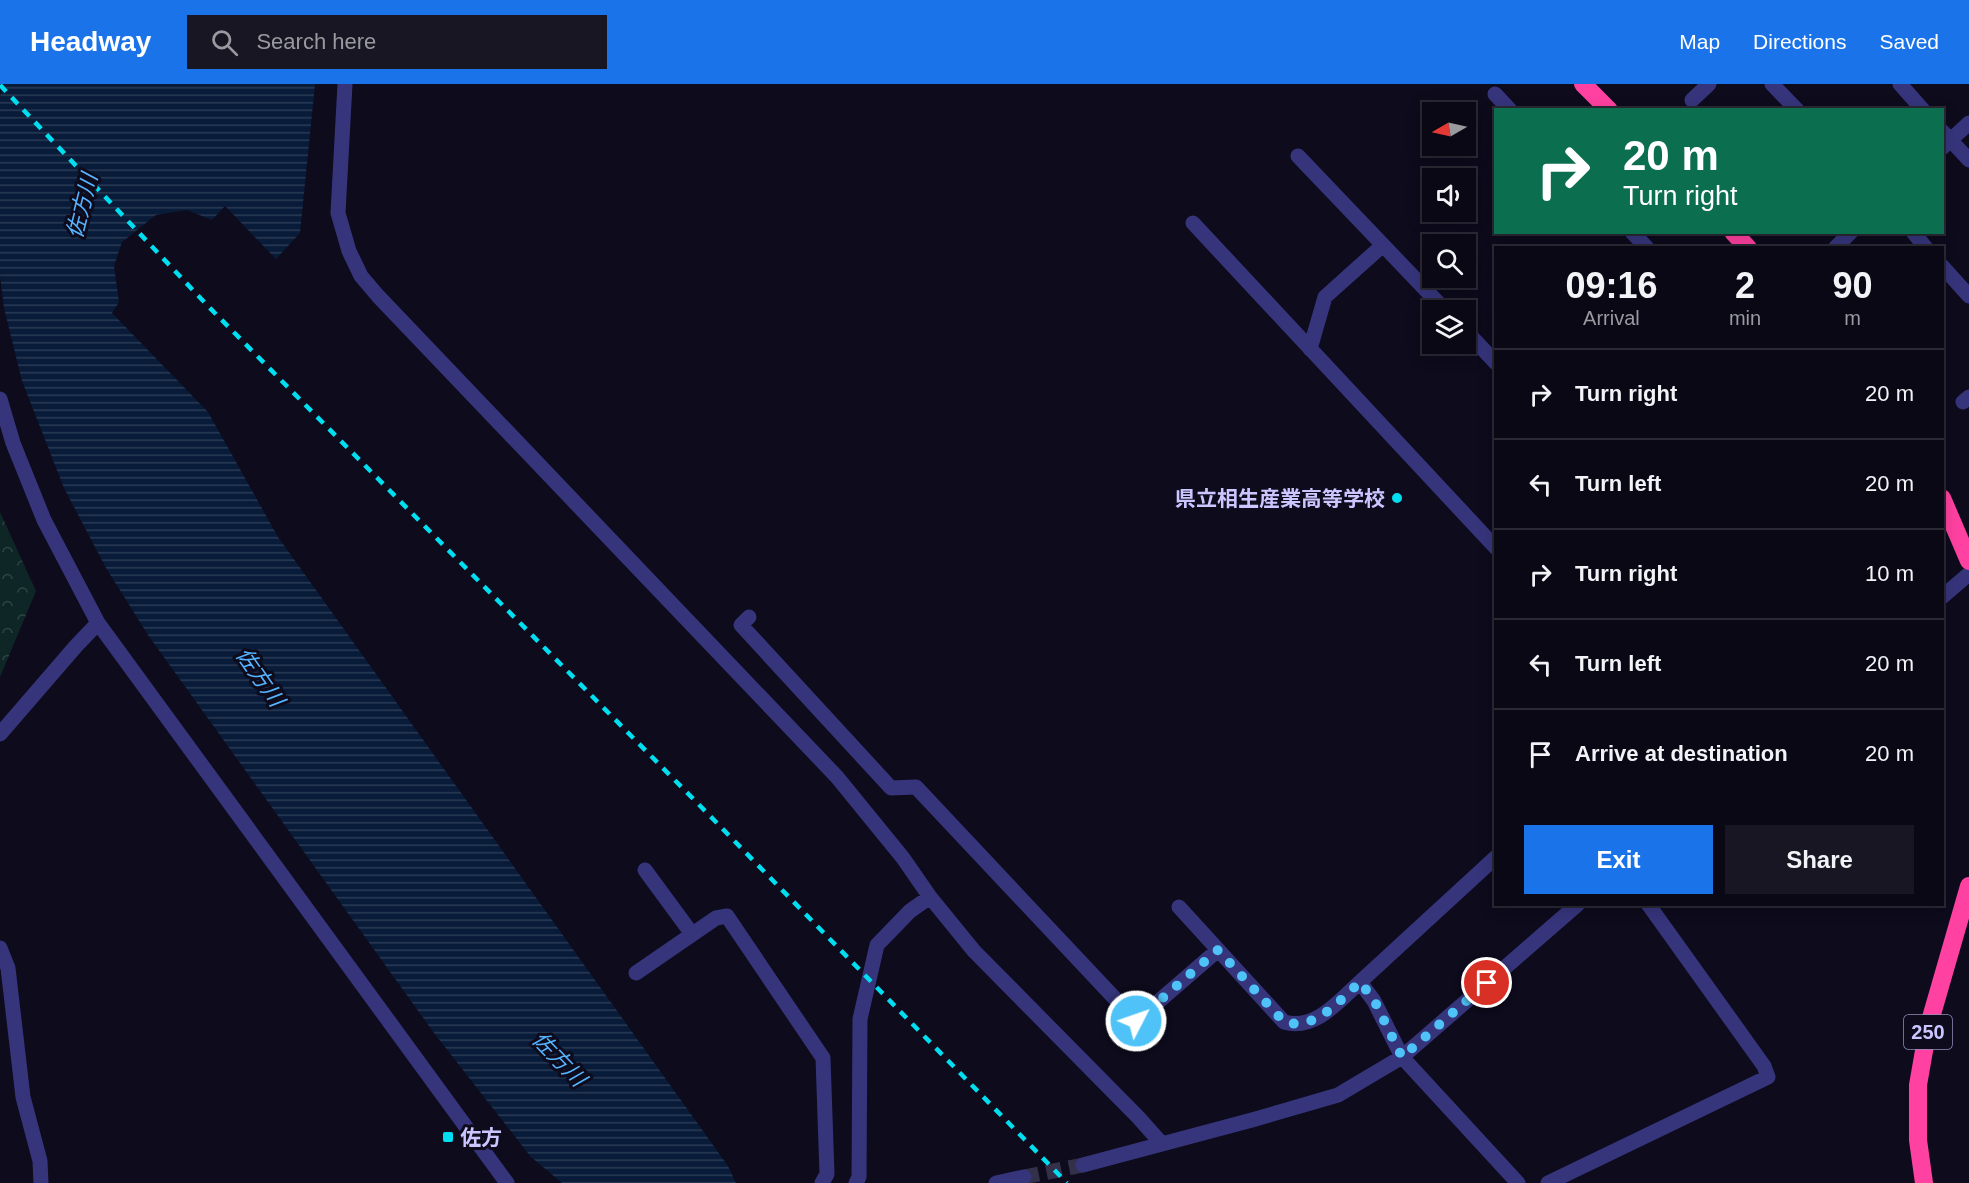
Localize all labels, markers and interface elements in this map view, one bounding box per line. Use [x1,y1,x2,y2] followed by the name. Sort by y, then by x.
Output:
[187,15,607,69] search box
[30,26,151,57] text: Headway
[208,26,241,59] icon: search
[256,29,376,54] text: Search here
[1679,30,1720,53] text: Map
[1753,30,1846,53] text: Directions
[1879,30,1939,53] text: Saved
[1422,102,1476,156] north arrow
[1422,102,1476,354] map controls
[1524,132,1602,210] icon: right
[1623,132,1719,179] text: 20 m
[1422,168,1476,222] button: sound
[62,169,103,241] water label: 佐方川
[1623,181,1738,211] text: Turn right
[1422,234,1476,288] button: search
[1565,265,1657,306] text: 09:16
[1735,265,1755,306] text: 2
[1833,265,1873,306] text: 90
[1422,300,1476,354] button: layers
[1583,307,1640,329] text: Arrival
[1729,307,1761,329] text: min
[1844,307,1861,329] text: m
[1524,378,1557,411] icon: right
[1575,381,1677,406] text: Turn right
[1865,381,1914,406] text: 20 m
[1524,468,1557,501] icon: left
[1575,471,1661,496] text: Turn left
[1865,471,1914,496] text: 20 m
[1175,487,1385,510] place label: 県立相生産業高等学校
[1390,491,1404,505] marker: 県立相生産業高等学校
[1524,558,1557,591] icon: right
[1575,561,1677,586] text: Turn right
[1865,561,1914,586] text: 10 m
[231,643,290,713] water label: 佐方川
[1524,648,1557,681] icon: left
[1575,651,1661,676] text: Turn left
[1865,651,1914,676] text: 20 m
[1524,738,1557,771] icon: arrive
[1575,741,1788,766] text: Arrive at destination
[1865,741,1914,766] text: 20 m
[1524,825,1713,894] button: Exit
[1725,825,1914,894] button: Share
[1461,957,1512,1008] pin
[1470,966,1503,999] icon: arrive
[1104,989,1168,1053] position arrow
[1904,1015,1952,1049] road number: 250
[527,1027,592,1093] water label: 佐方川
[460,1126,502,1149] place label: 佐方
[441,1130,455,1144] marker: 佐方

